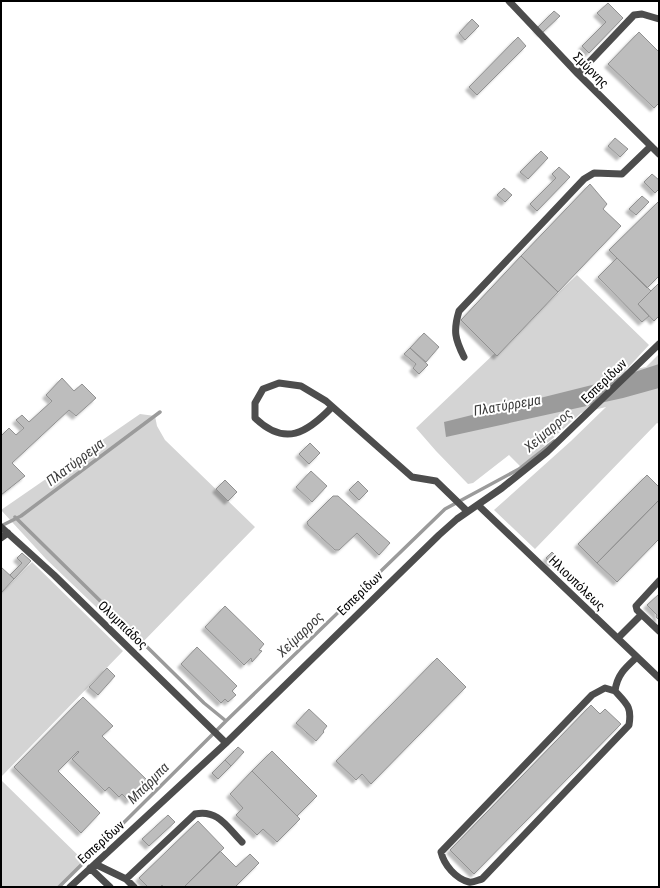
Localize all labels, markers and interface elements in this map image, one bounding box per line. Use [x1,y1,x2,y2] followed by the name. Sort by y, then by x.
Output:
[570,49,612,91] street label: Σμύρνης
[578,355,630,406] street label: Εσπερίδων
[472,391,542,419] water label: Πλατύρρεμα
[520,405,575,456] water label: Χείμαρρος
[43,435,107,489] water label: Πλατύρρεμα
[546,553,608,613] street label: Ηλιουπόλεως
[334,567,386,618] street label: Εσπερίδων
[95,598,151,652] street label: Ολυμπιάδος
[273,608,326,661] water label: Χείμαρρος
[124,759,172,807] water label: Μπάρμπα
[75,817,128,867] street label: Εσπερίδων

